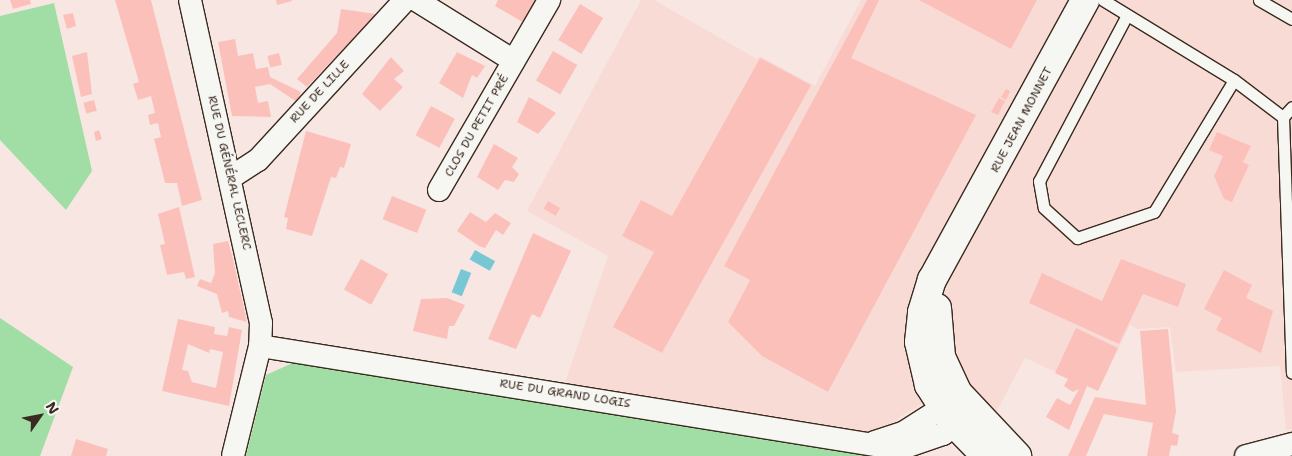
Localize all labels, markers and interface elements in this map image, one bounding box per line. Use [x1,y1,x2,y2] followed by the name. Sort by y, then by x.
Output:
[287,58,353,126] street label: RUE DE LILLE
[988,65,1056,175] street label: RUE JEAN MONNET
[442,72,512,180] street label: CLOS DU PETIT PRÉ
[204,94,254,252] street label: RUE DU GÉNÉRAL LECLERC
[499,377,631,411] street label: RUE DU GRAND LOGIS
[15,391,65,441] north arrow
[42,398,63,417] text: N

